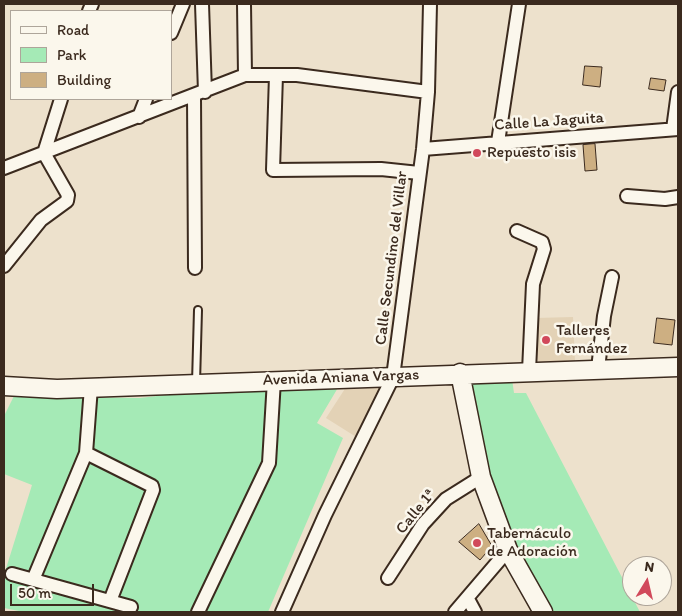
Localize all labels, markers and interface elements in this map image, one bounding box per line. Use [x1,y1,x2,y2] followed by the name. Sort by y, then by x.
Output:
[10,10,172,100] legend
[57,21,89,39] text: Road
[57,46,87,64] text: Park
[57,71,111,89] text: Building
[493,109,605,135] street label: Calle La Jaguita
[487,143,576,163] place label: Repuesto isis
[471,147,483,159] marker: Repuesto isis
[372,170,412,346] street label: Calle Secundino del Villar
[556,321,627,359] place label: Talleres Fernández
[540,334,552,346] marker: Talleres Fernández
[262,366,420,390] street label: Avenida Aniana Vargas
[392,486,440,538] street label: Calle 1ª
[487,524,577,562] place label: Tabernáculo de Adoración
[471,537,483,549] marker: Tabernáculo de Adoración
[622,556,672,606] north arrow
[643,558,655,576] text: N
[12,574,96,606] scale bar
[18,584,51,602] text: 50 m

